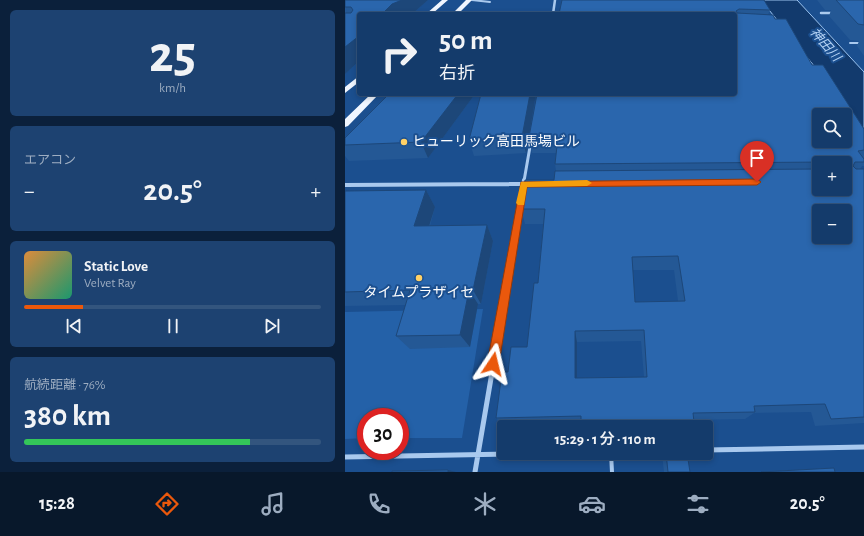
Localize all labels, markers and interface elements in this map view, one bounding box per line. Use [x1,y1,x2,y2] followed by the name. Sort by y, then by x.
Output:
[807,25,845,65] water label: 神田川
[439,27,493,55] text: 50 m
[373,28,425,80] icon: right
[149,29,196,81] text: 25
[439,65,475,83] text: 右折
[159,82,186,95] text: km/h
[812,108,852,244] map controls
[812,108,852,148] button: search
[412,134,580,149] place label: ヒューリック高田馬場ビル
[399,137,409,147] marker: ヒューリック高田馬場ビル
[740,141,774,182] pin
[746,147,768,169] icon: arrive
[24,154,76,167] text: エアコン
[812,156,852,196] button: +
[143,176,202,206] text: 20.5°
[24,180,35,202] text: −
[310,180,321,202] text: +
[812,204,852,244] button: −
[84,259,148,274] text: Static Love
[414,273,424,283] marker: タイムプラザイセ
[84,277,136,290] text: Velvet Ray
[364,285,474,300] place label: タイムプラザイセ
[63,315,85,337] icon: previous
[162,315,184,337] icon: pause
[261,315,283,337] icon: next
[472,343,514,385] position arrow
[24,379,106,392] text: 航続距離 · 76%
[24,401,111,431] text: 380 km
[357,408,409,460] speed limit sign: 30
[554,432,656,447] text: 15:29 · 1 分 · 110 m
[153,490,181,518] icon: directions
[259,490,287,518] icon: music
[365,490,393,518] icon: phone
[471,490,499,518] icon: climate
[578,490,606,518] icon: car
[684,490,712,518] icon: filters
[39,495,75,513] text: 15:28
[790,495,825,513] text: 20.5°

